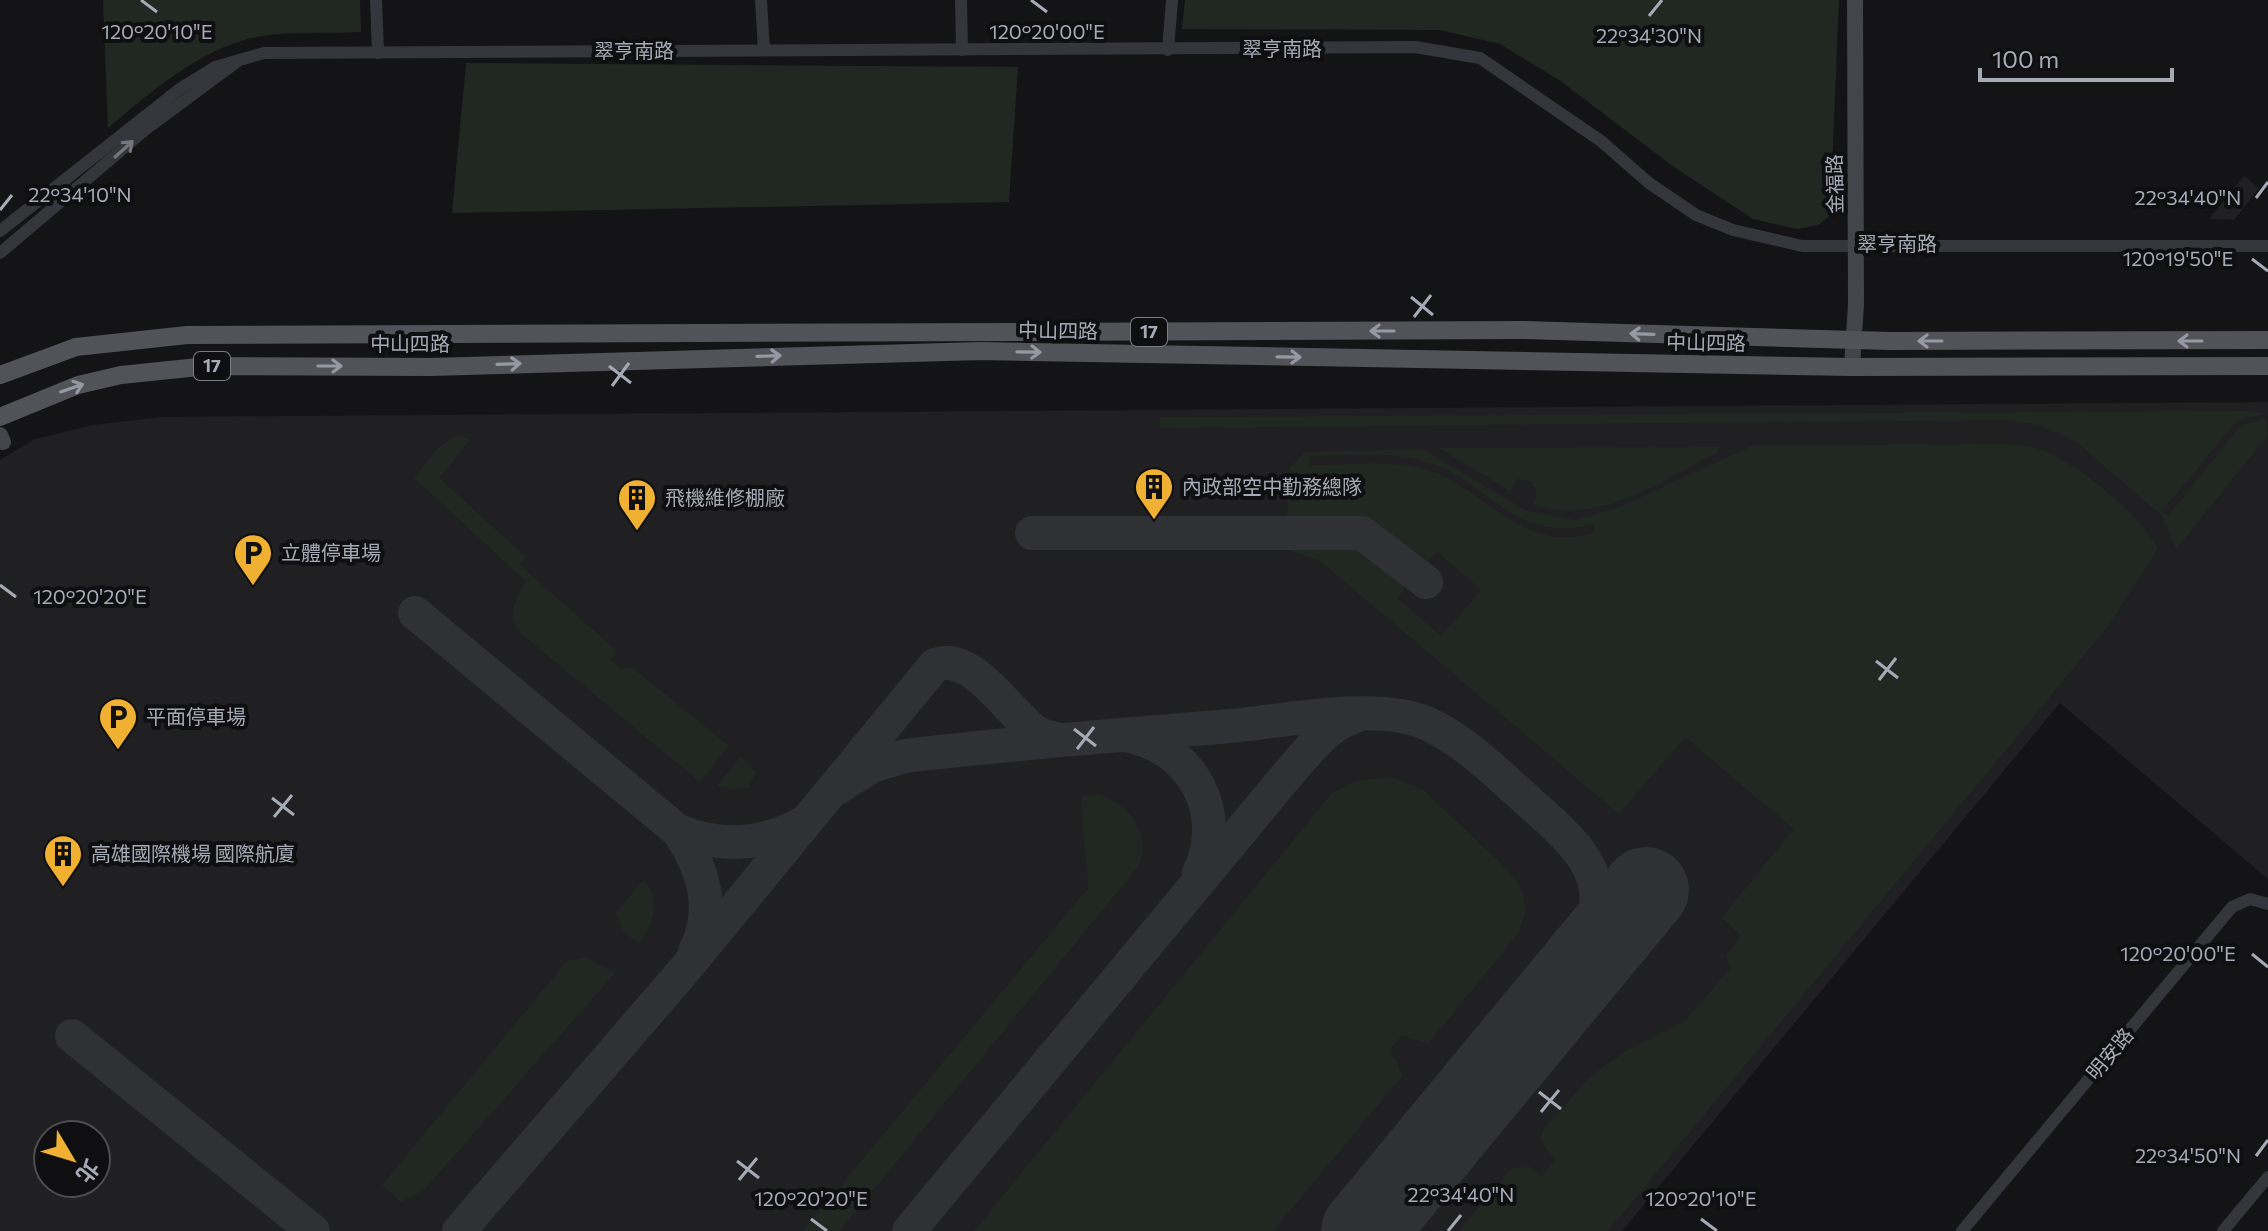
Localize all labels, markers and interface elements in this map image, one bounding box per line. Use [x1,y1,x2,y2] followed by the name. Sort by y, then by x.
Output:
[101,19,213,43] text: 120°20'10"E
[989,19,1105,43] text: 120°20'00"E
[1596,23,1702,47] text: 22°34'30"N
[1980,32,2172,82] scale bar
[1242,36,1322,60] street label: 翠亨南路
[594,38,674,62] street label: 翠亨南路
[1992,44,2059,73] text: 100 m
[113,140,134,159] one-way arrow
[1821,154,1847,214] street label: 金福路
[28,182,132,206] text: 22°34'10"N
[2135,185,2241,209] text: 22°34'40"N
[1857,231,1937,255] street label: 翠亨南路
[2123,246,2233,270] text: 120°19'50"E
[1018,317,1098,343] street label: 中山四路
[1131,318,1167,346] road number: 17
[1369,323,1396,339] one-way arrow
[1629,326,1656,341] one-way arrow
[1666,329,1746,355] street label: 中山四路
[370,331,450,355] street label: 中山四路
[1917,333,1944,349] one-way arrow
[2177,333,2204,349] one-way arrow
[1015,344,1042,360] one-way arrow
[755,349,782,364] one-way arrow
[1275,350,1302,365] one-way arrow
[194,352,230,380] road number: 17
[495,357,522,372] one-way arrow
[316,358,343,374] one-way arrow
[59,379,84,394] one-way arrow
[1133,466,1175,521] building icon: 內政部空中勤務總隊
[1182,474,1362,498] place label: 內政部空中勤務總隊
[616,477,658,532] building icon: 飛機維修棚廠
[665,485,785,509] place label: 飛機維修棚廠
[232,532,274,587] parking icon: 立體停車場
[281,540,381,564] place label: 立體停車場
[33,584,147,608] text: 120°20'20"E
[97,696,139,751] parking icon: 平面停車場
[146,704,246,728] place label: 平面停車場
[42,833,84,888] building icon: 高雄國際機場 國際航廈
[91,841,295,865] place label: 高雄國際機場 國際航廈
[2120,941,2236,965] text: 120°20'00"E
[2081,1023,2138,1084] street label: 明安路
[32,1119,112,1199] north arrow
[2135,1143,2241,1167] text: 22°34'50"N
[71,1155,106,1189] text: 北
[1408,1182,1514,1206] text: 22°34'40"N
[754,1186,868,1210] text: 120°20'20"E
[1645,1186,1757,1210] text: 120°20'10"E

